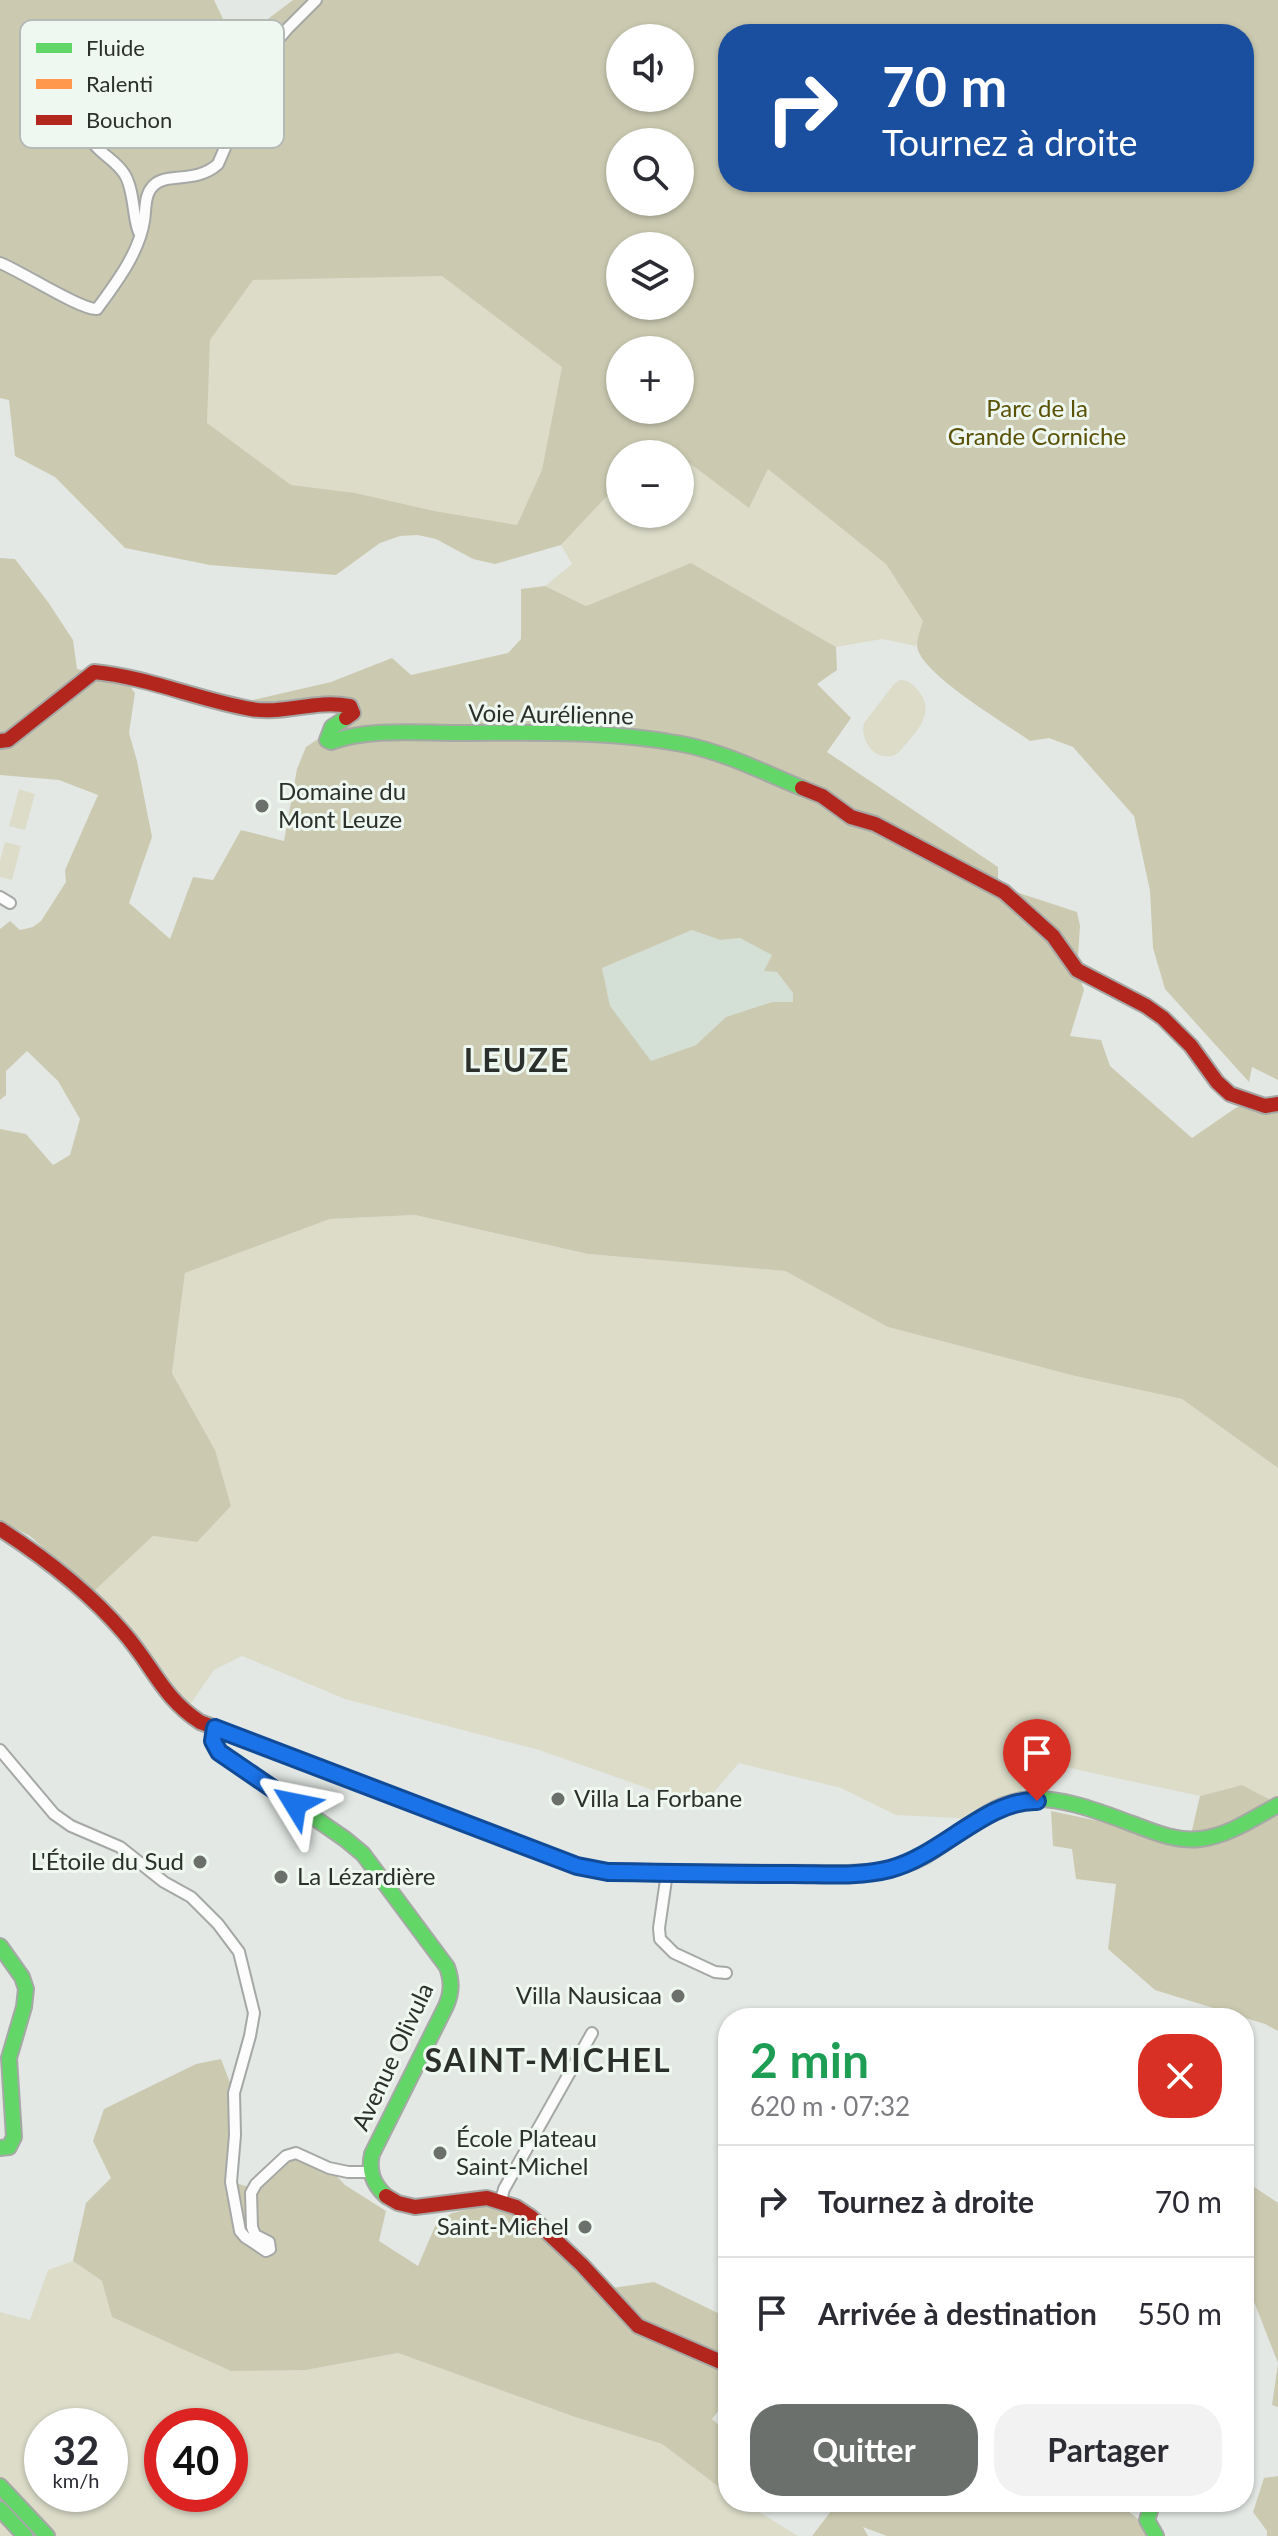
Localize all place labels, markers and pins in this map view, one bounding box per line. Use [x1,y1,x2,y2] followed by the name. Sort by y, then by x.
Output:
[278,776,406,833] place label: Domaine du Mont Leuze
[253,797,271,815] marker: Domaine du Mont Leuze
[1003,1719,1071,1801] pin
[574,1783,742,1812] place label: Villa La Forbane
[549,1790,567,1808] marker: Villa La Forbane
[31,1846,184,1875] place label: L'Étoile du Sud
[191,1853,209,1871] marker: L'Étoile du Sud
[297,1861,435,1890] place label: La Lézardière
[272,1868,290,1886] marker: La Lézardière
[516,1980,662,2009] place label: Villa Nausicaa
[669,1987,687,2005] marker: Villa Nausicaa
[456,2123,597,2180] place label: École Plateau Saint-Michel
[431,2144,449,2162] marker: École Plateau Saint-Michel
[437,2211,569,2240] place label: Saint-Michel
[576,2218,594,2236] marker: Saint-Michel

